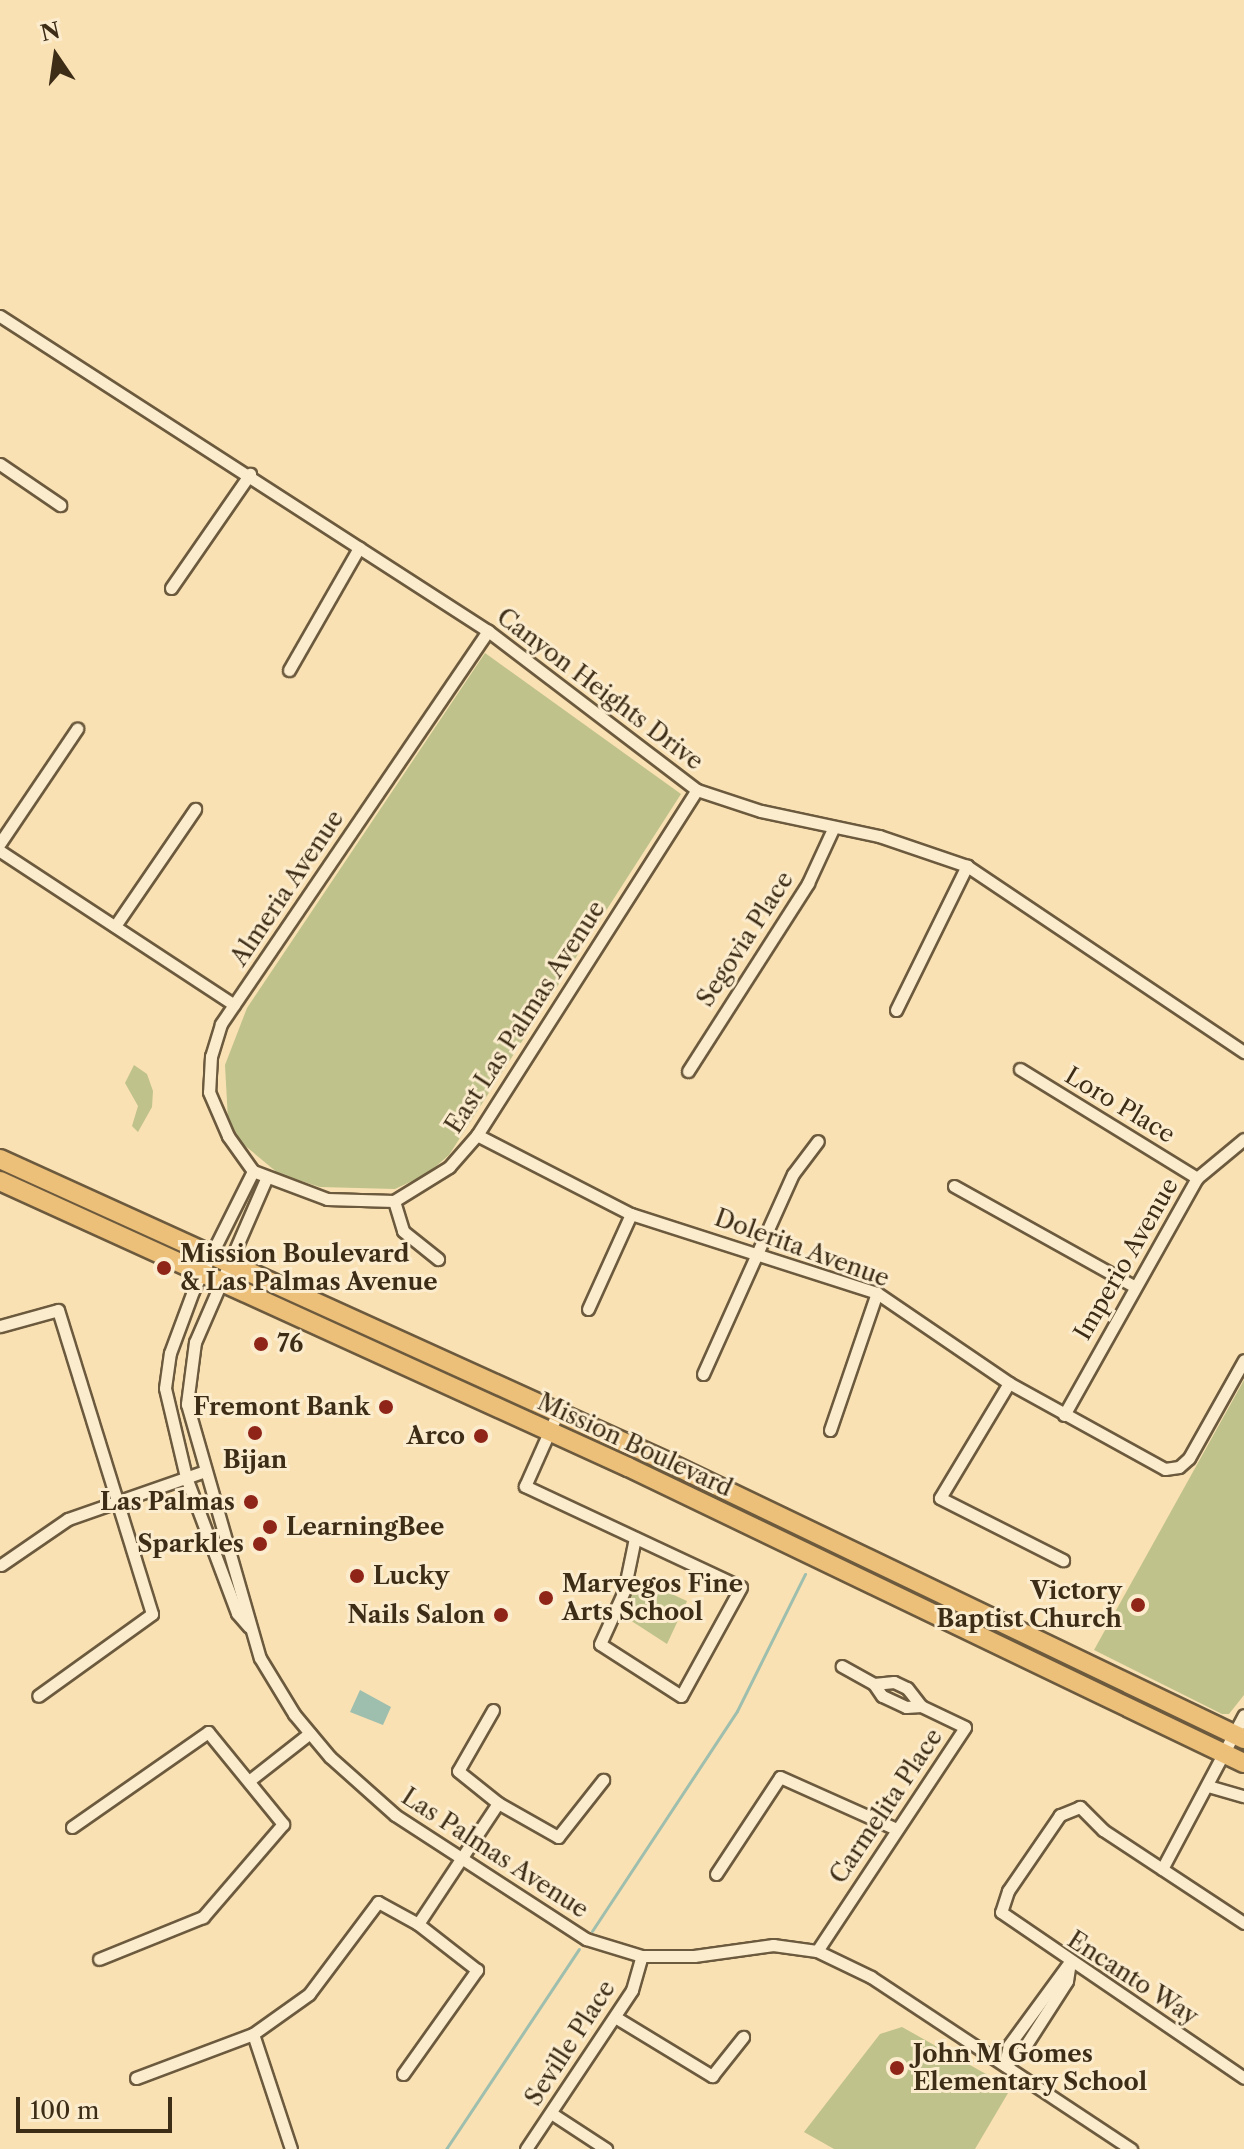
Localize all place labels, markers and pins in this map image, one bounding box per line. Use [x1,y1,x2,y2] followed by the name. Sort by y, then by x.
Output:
[180,1240,439,1296] place label: Mission Boulevard & Las Palmas Avenue
[155,1259,173,1277] marker: Mission Boulevard & Las Palmas Avenue
[277,1330,303,1358] place label: 76
[252,1335,270,1353] marker: 76
[193,1393,370,1421] place label: Fremont Bank
[377,1398,395,1416] marker: Fremont Bank
[407,1422,465,1450] place label: Arco
[246,1424,264,1442] marker: Bijan
[472,1427,490,1445] marker: Arco
[223,1446,287,1474] place label: Bijan
[100,1488,235,1516] place label: Las Palmas
[242,1493,260,1511] marker: Las Palmas
[286,1513,444,1541] place label: LearningBee
[261,1518,279,1536] marker: LearningBee
[137,1530,244,1558] place label: Sparkles
[251,1535,269,1553] marker: Sparkles
[373,1562,449,1590] place label: Lucky
[348,1567,366,1585] marker: Lucky
[562,1570,743,1626] place label: Marvegos Fine Arts School
[937,1577,1122,1633] place label: Victory Baptist Church
[537,1589,555,1607] marker: Marvegos Fine Arts School
[1129,1596,1147,1614] marker: Victory Baptist Church
[347,1601,485,1629] place label: Nails Salon
[492,1606,510,1624] marker: Nails Salon
[913,2040,1148,2096] place label: John M Gomes Elementary School
[888,2059,906,2077] marker: John M Gomes Elementary School

